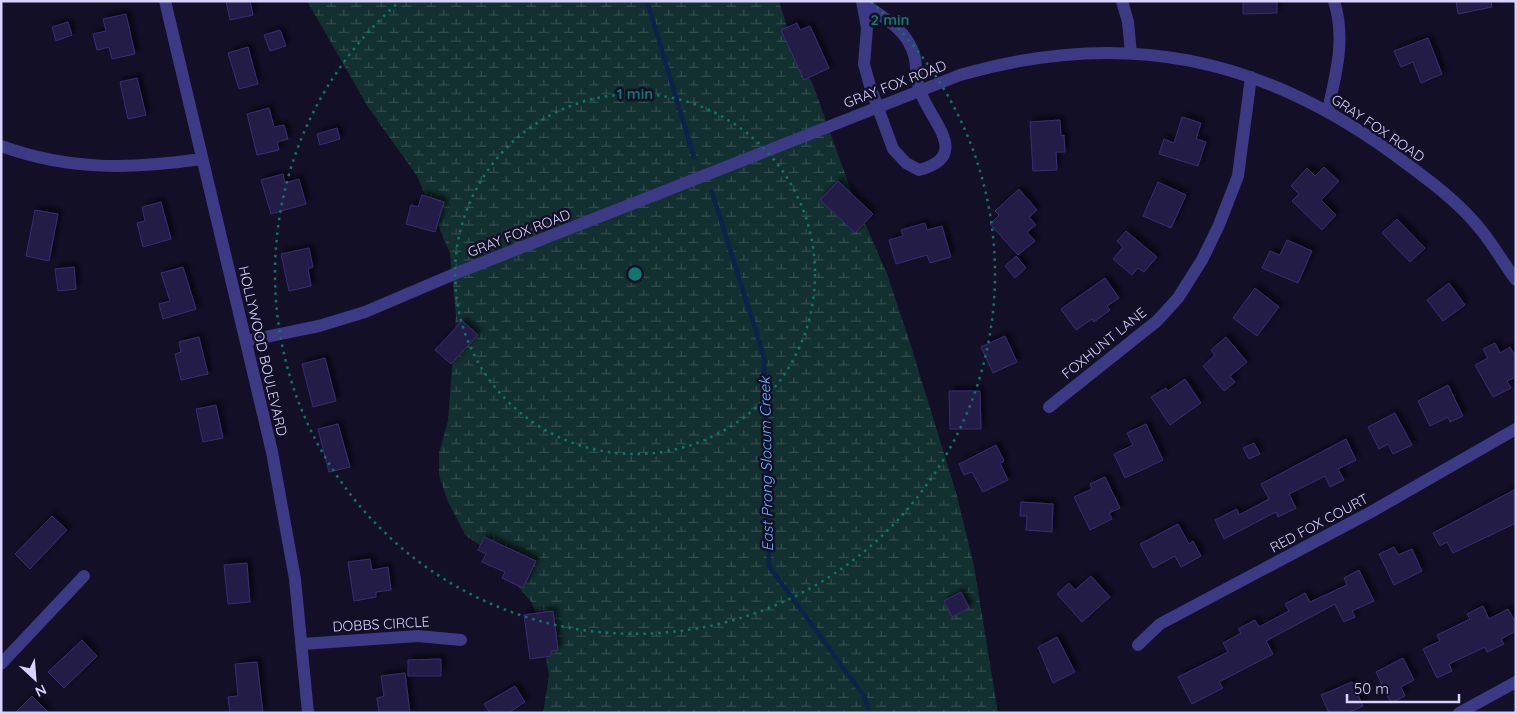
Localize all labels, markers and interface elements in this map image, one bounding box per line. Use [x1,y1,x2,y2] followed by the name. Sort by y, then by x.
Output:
[870,10,910,29] text: 2 min
[841,56,949,112] street label: GRAY FOX ROAD
[617,84,653,103] text: 1 min
[1328,90,1428,166] street label: GRAY FOX ROAD
[465,205,573,261] street label: GRAY FOX ROAD
[235,264,291,438] street label: HOLLYWOOD BOULEVARD
[626,265,644,283] centre of rings
[1058,303,1150,383] street label: FOXHUNT LANE
[755,375,777,551] water label: East Prong Slocum Creek
[1267,489,1371,557] street label: RED FOX COURT
[332,612,430,636] street label: DOBBS CIRCLE
[10,654,60,704] north arrow
[1347,672,1460,704] scale bar
[1354,679,1389,698] text: 50 m
[32,680,49,701] text: N

